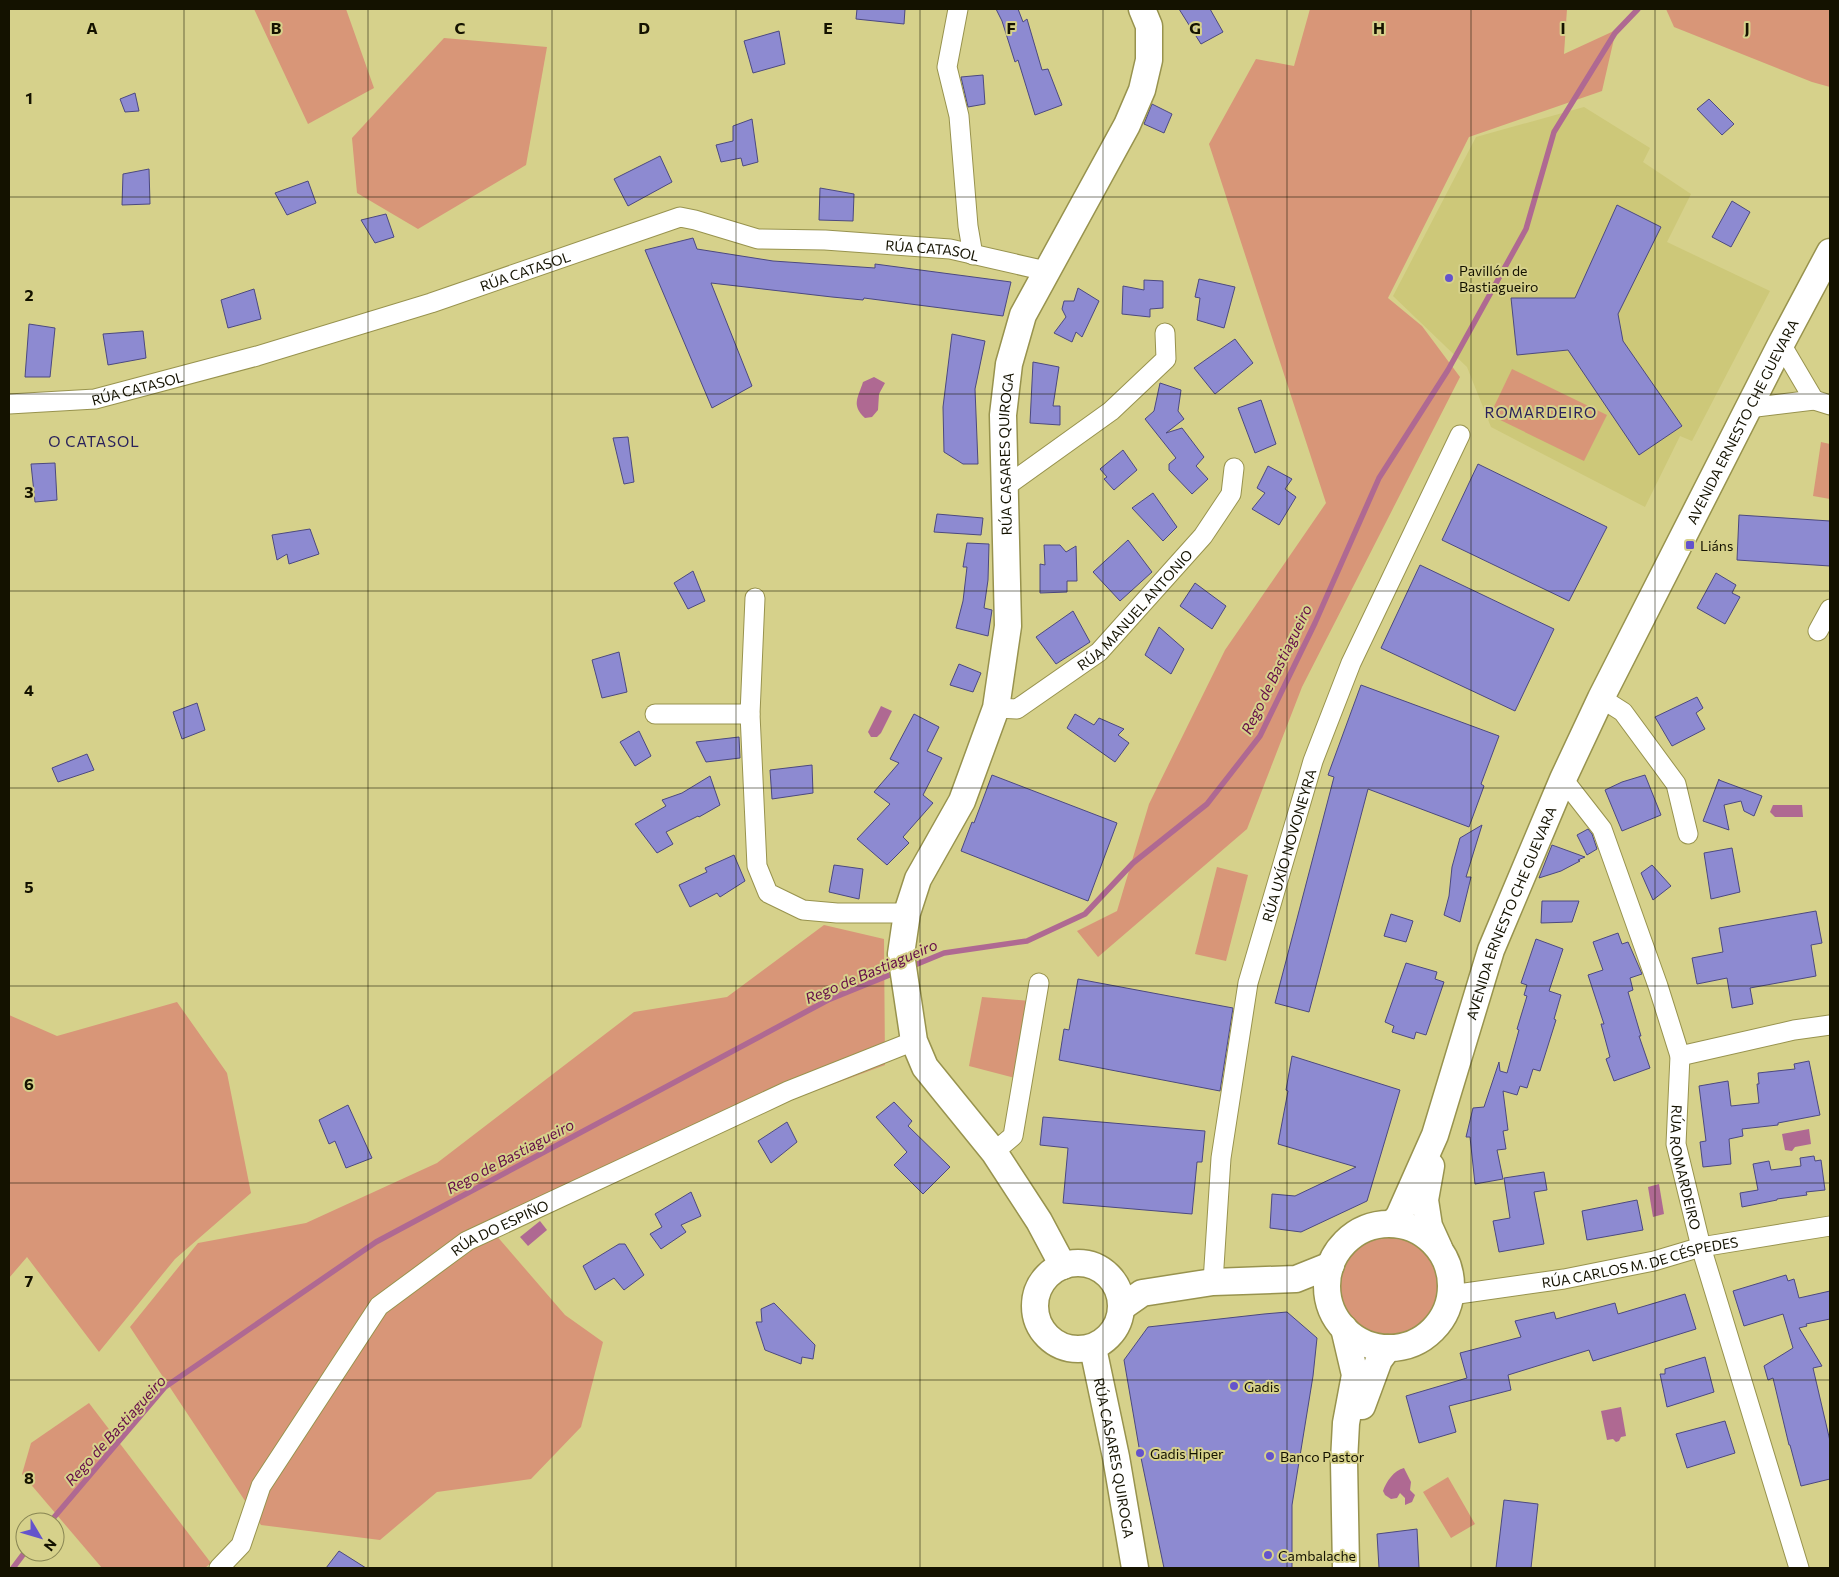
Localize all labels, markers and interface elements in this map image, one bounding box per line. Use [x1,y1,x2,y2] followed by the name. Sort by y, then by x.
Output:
[86,18,98,37] text: A
[271,18,282,37] text: B
[455,18,466,37] text: C
[638,18,650,37] text: D
[823,18,833,37] text: E
[1006,18,1016,37] text: F
[1189,18,1201,37] text: G
[1373,18,1385,37] text: H
[1560,18,1566,37] text: I
[1744,18,1750,37] text: J
[25,88,33,107] text: 1
[885,236,981,264] street label: RÚA CATASOL
[477,247,572,294] street label: RÚA CATASOL
[1459,262,1538,295] place label: Pavillón de Bastiagueiro
[1443,272,1455,284] marker: Pavillón de Bastiagueiro
[24,285,34,304] text: 2
[1682,316,1801,527] street label: AVENIDA ERNESTO CHE GUEVARA
[90,367,185,408] street label: RÚA CATASOL
[994,371,1016,536] street label: RÚA CASARES QUIROGA
[1485,403,1597,421] district label: ROMARDEIRO
[48,432,140,450] district label: O CATASOL
[24,482,34,501] text: 3
[1700,537,1733,554] place label: Liáns
[1684,539,1696,551] marker: Liáns
[1074,546,1196,673] street label: RÚA MANUEL ANTONIO
[1237,601,1315,737] water label: Rego de Bastiagueiro
[24,680,34,699] text: 4
[1258,766,1319,924] street label: RÚA UXÍO NOVONEYRA
[1462,803,1559,1022] street label: AVENIDA ERNESTO CHE GUEVARA
[24,877,34,896] text: 5
[802,935,940,1007] water label: Rego de Bastiagueiro
[24,1074,34,1093] text: 6
[1667,1104,1705,1232] street label: RÚA ROMARDEIRO
[443,1115,577,1197] water label: Rego de Bastiagueiro
[447,1196,551,1259] street label: RÚA DO ESPIÑO
[1540,1233,1739,1291] street label: RÚA CARLOS M. DE CÉSPEDES
[25,1271,34,1290] text: 7
[61,1371,169,1489] water label: Rego de Bastiagueiro
[1091,1376,1138,1540] street label: RÚA CASARES QUIROGA
[1244,1378,1280,1395] place label: Gadis
[1228,1380,1240,1392] marker: Gadis
[1150,1445,1224,1462] place label: Gadis Hiper
[1134,1447,1146,1459] marker: Gadis Hiper
[1280,1448,1365,1465] place label: Banco Pastor
[1264,1450,1276,1462] marker: Banco Pastor
[24,1468,34,1487] text: 8
[15,1512,65,1562] north arrow
[41,1536,61,1555] text: N
[1278,1547,1356,1564] place label: Cambalache
[1262,1549,1274,1561] marker: Cambalache

